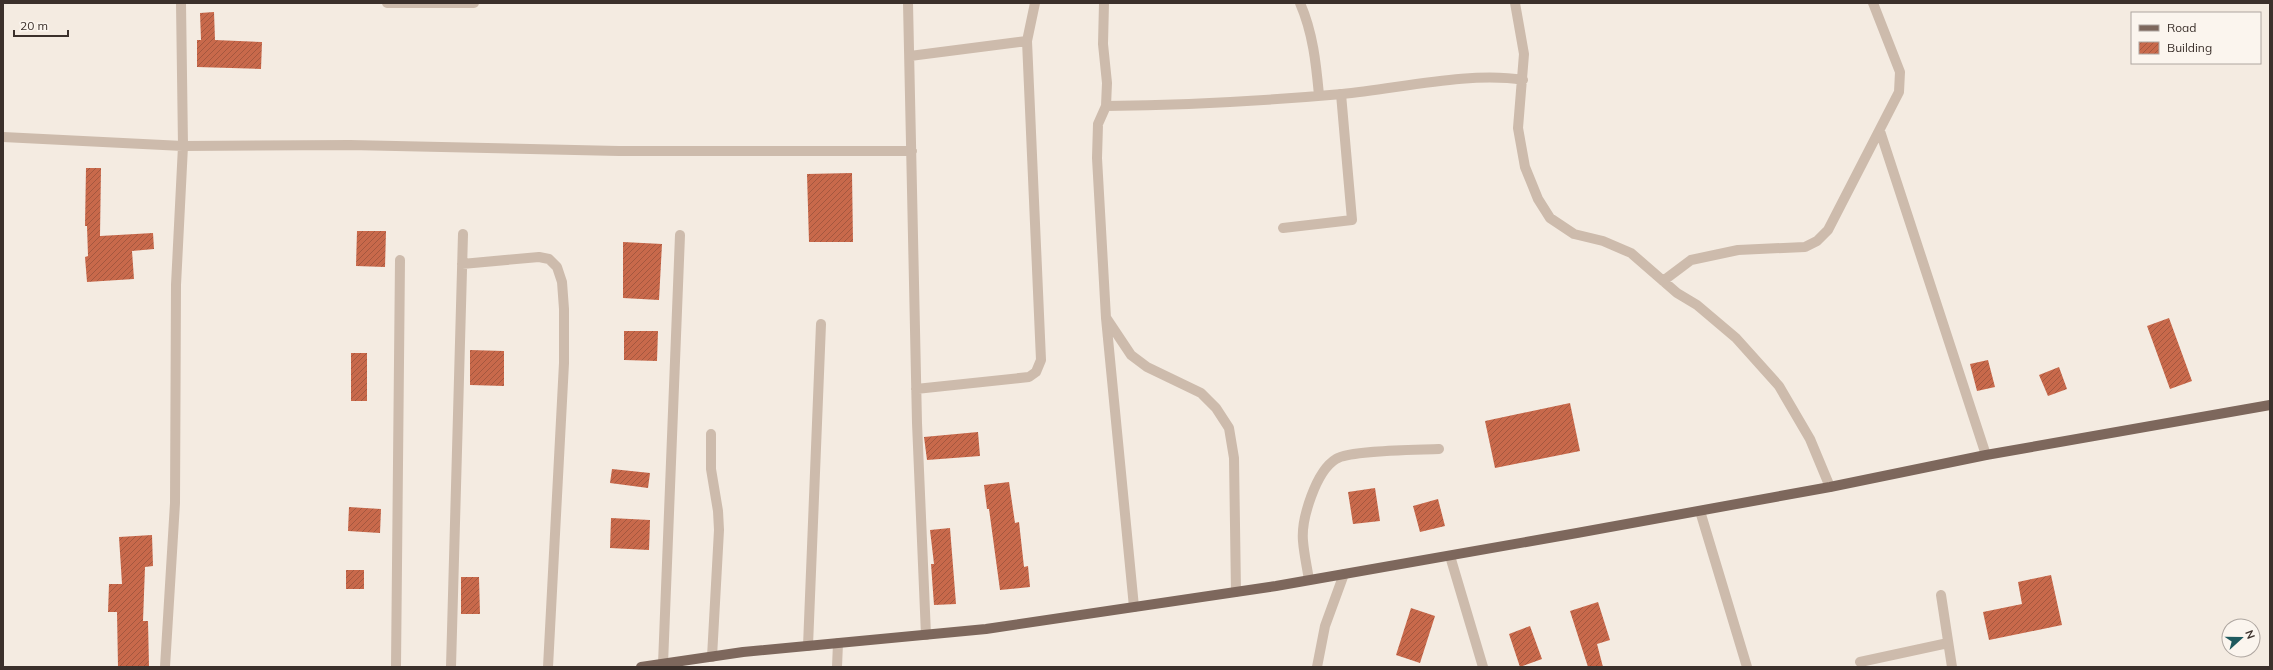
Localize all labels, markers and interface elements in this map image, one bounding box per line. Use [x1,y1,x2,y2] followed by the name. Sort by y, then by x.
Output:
[14,12,68,38] scale bar
[2131,12,2261,64] legend
[20,18,48,33] text: 20 m
[2167,20,2196,35] text: Road
[2167,40,2212,55] text: Building
[2221,618,2261,658] north arrow
[2242,628,2258,641] text: N

